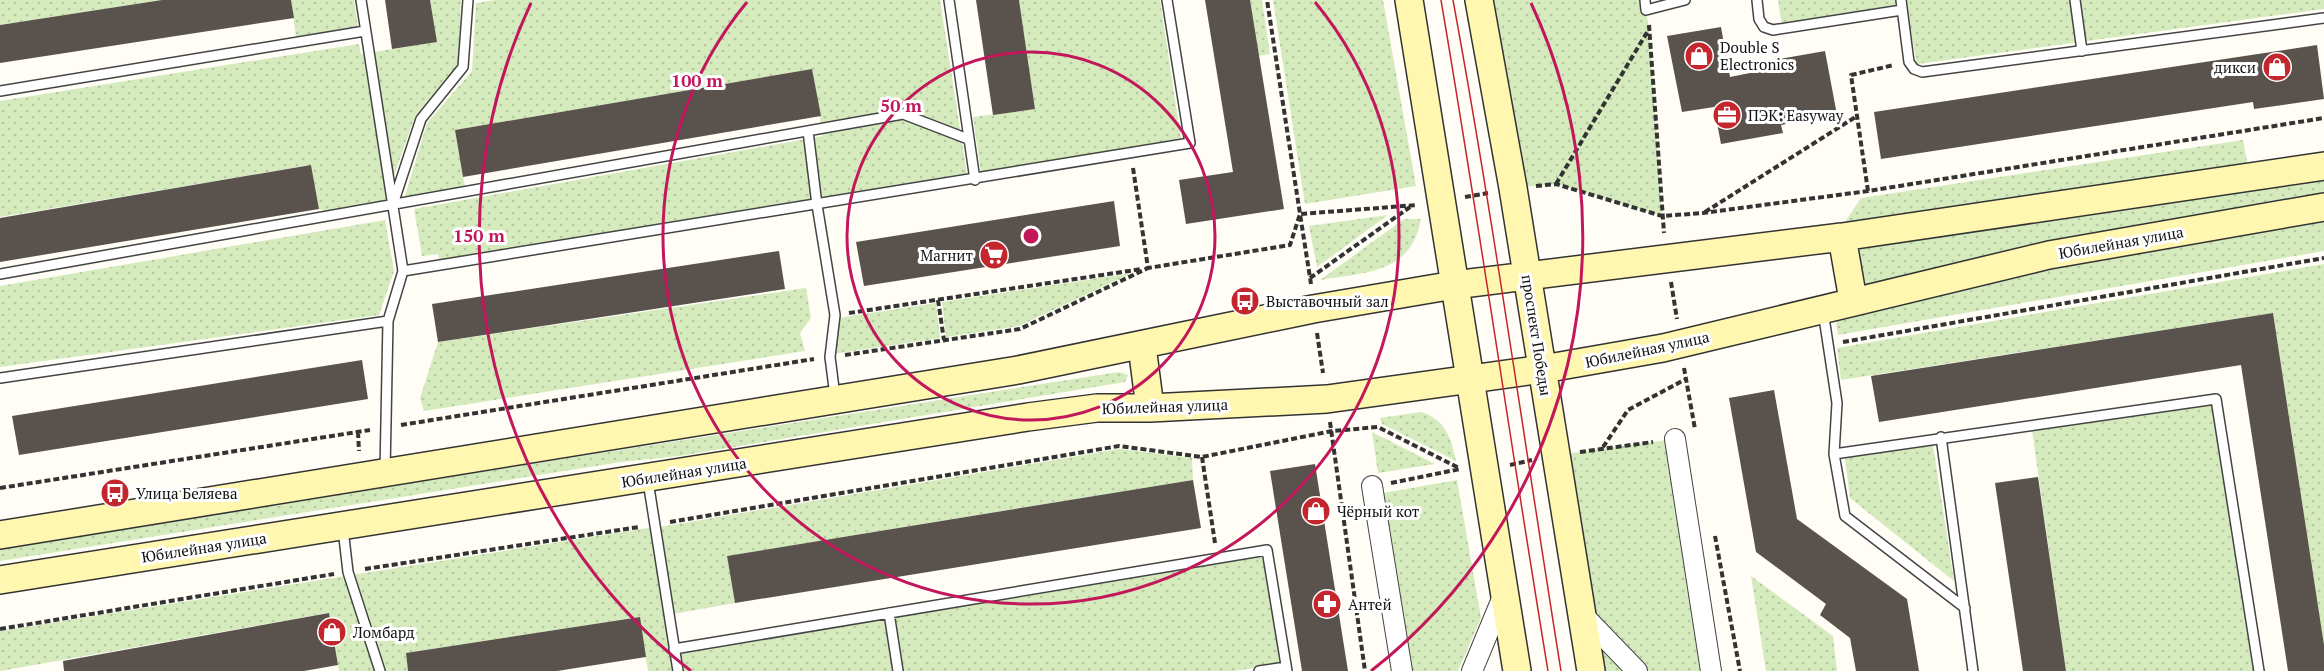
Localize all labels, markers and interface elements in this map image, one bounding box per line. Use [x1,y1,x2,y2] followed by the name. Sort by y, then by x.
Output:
[1720,37,1794,74] place label: Double S Electronics
[1683,40,1715,72] shop icon: Double S Electronics
[2261,51,2293,83] shop icon: дикси
[2214,57,2256,77] place label: дикси
[671,68,723,92] text: 100 m
[880,93,922,117] text: 50 m
[1711,99,1743,131] office icon: ПЭК: Easyway
[1748,105,1844,125] place label: ПЭК: Easyway
[2057,221,2185,263] street label: Юбилейная улица
[453,223,505,247] text: 150 m
[1021,226,1041,246] centre of rings
[978,239,1010,271] supermarket icon: Магнит
[920,245,974,265] place label: Магнит
[1518,273,1556,397] street label: проспект Победы
[1229,285,1261,317] bus stop icon: Выставочный зал
[1266,291,1389,311] place label: Выставочный зал
[1583,326,1711,372] street label: Юбилейная улица
[1101,394,1229,418] street label: Юбилейная улица
[620,452,748,492] street label: Юбилейная улица
[99,477,131,509] bus stop icon: Улица Беляева
[136,483,238,503] place label: Улица Беляева
[1300,495,1332,527] shop icon: Чёрный кот
[1337,501,1420,521] place label: Чёрный кот
[140,527,268,567] street label: Юбилейная улица
[1311,588,1343,620] pharmacy icon: Антей
[1348,594,1392,614] place label: Антей
[316,616,348,648] shop icon: Ломбард
[352,622,415,642] place label: Ломбард

